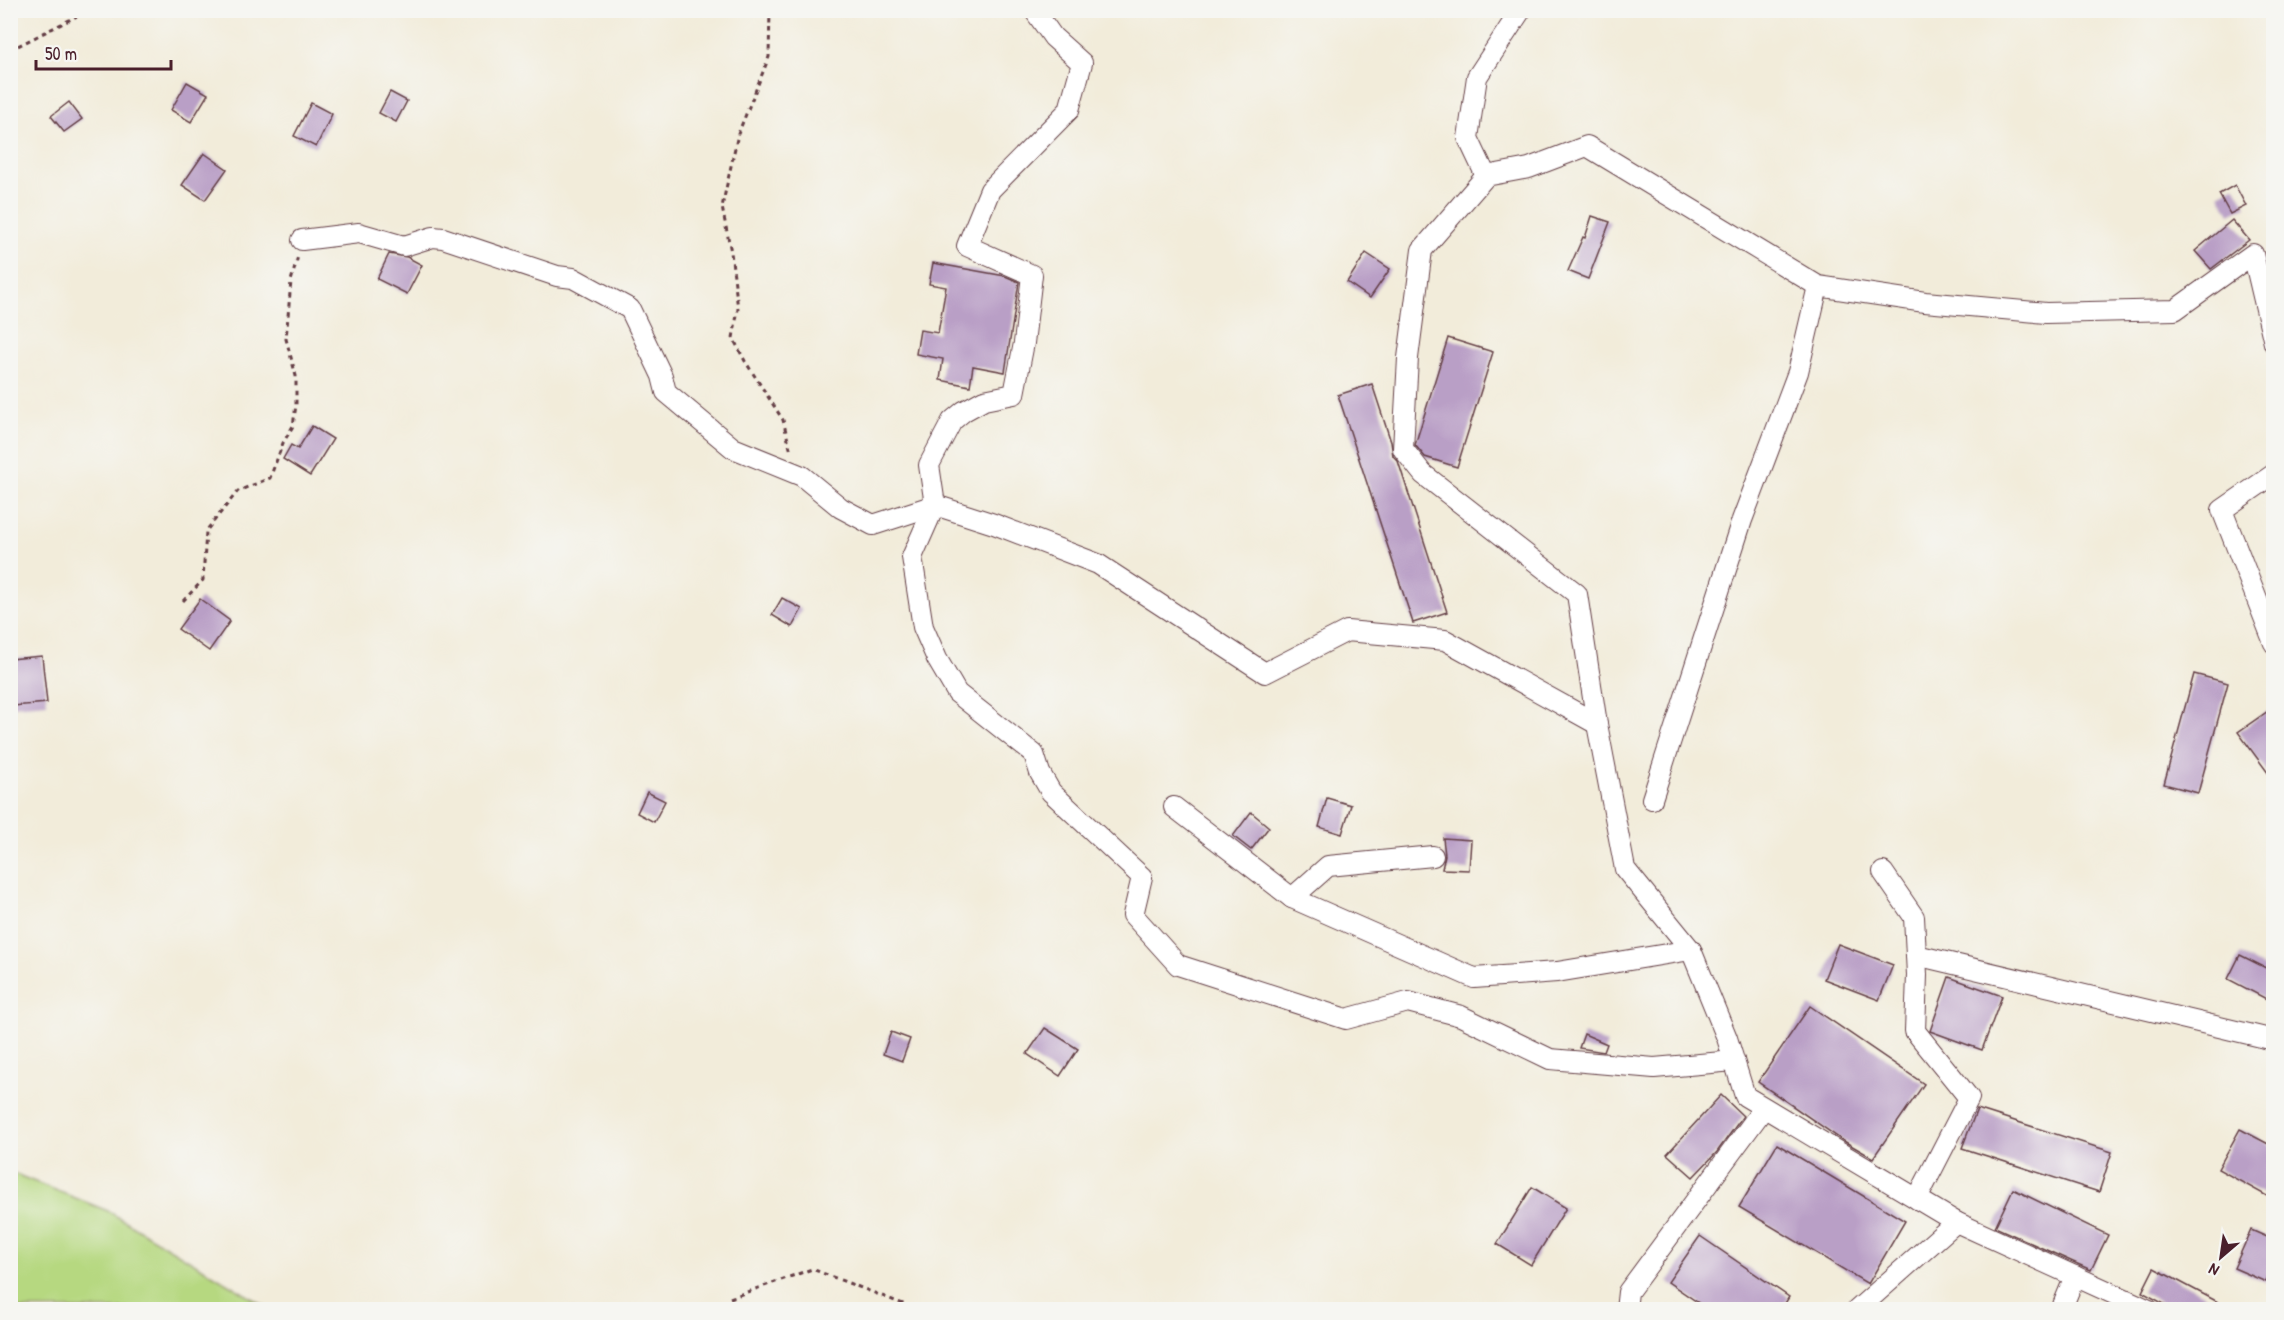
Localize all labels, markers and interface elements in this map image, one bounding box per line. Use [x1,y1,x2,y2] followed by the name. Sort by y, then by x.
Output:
[36,33,171,71] scale bar
[45,41,77,66] text: 50 m
[2191,1227,2251,1287] north arrow
[2204,1258,2223,1282] text: N

